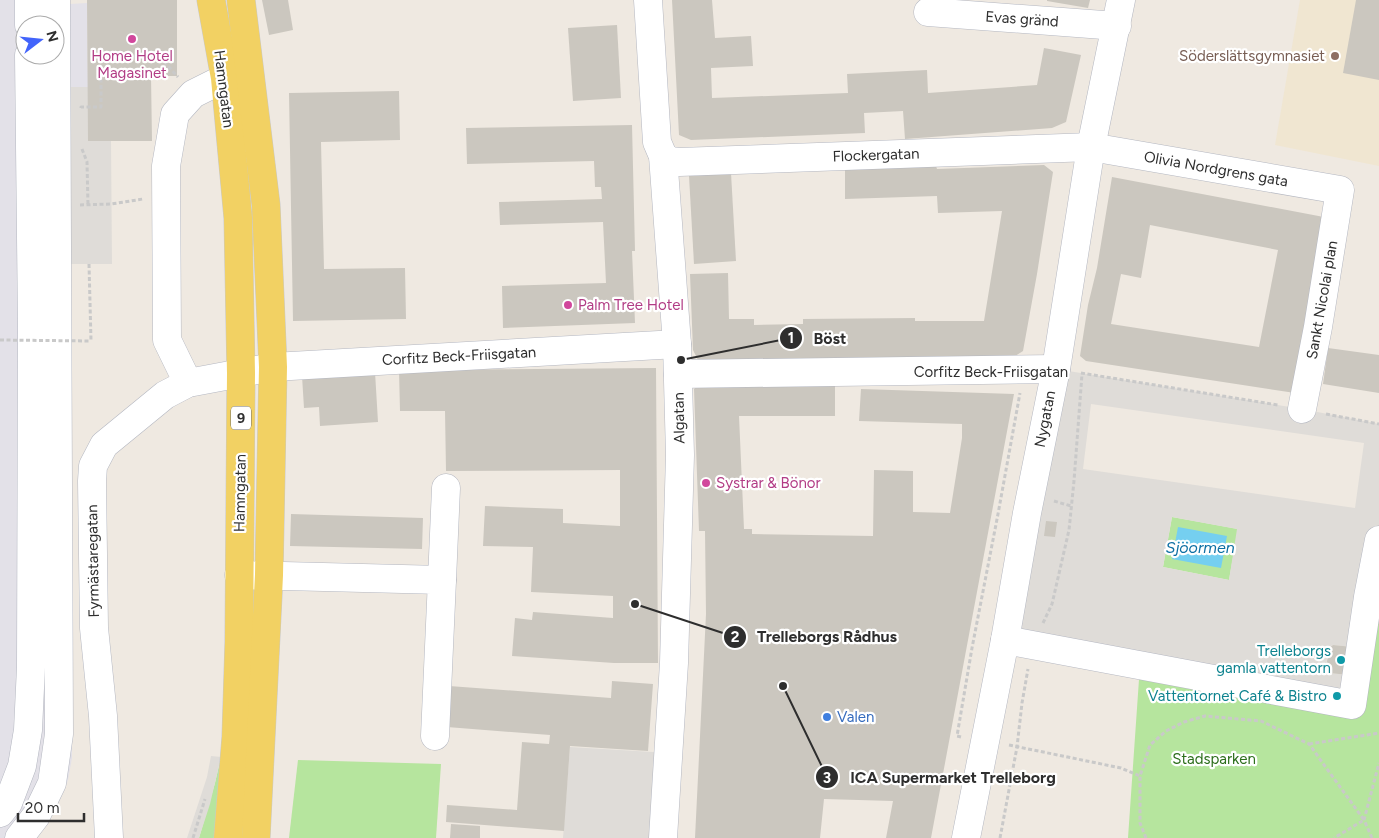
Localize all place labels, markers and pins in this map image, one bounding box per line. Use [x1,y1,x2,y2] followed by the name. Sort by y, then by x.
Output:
[126,33,138,45] marker: Home Hotel Magasinet
[91,47,173,82] place label: Home Hotel Magasinet
[1179,47,1325,65] place label: Söderslättsgymnasiet
[1329,50,1341,62] marker: Söderslättsgymnasiet
[578,296,684,314] place label: Palm Tree Hotel
[562,299,574,311] marker: Palm Tree Hotel
[778,323,856,354] callout: Böst
[716,474,821,492] place label: Systrar & Bönor
[700,477,712,489] marker: Systrar & Bönor
[722,621,907,652] callout: Trelleborgs Rådhus
[1216,642,1331,677] place label: Trelleborgs gamla vattentorn
[1335,654,1347,666] marker: Trelleborgs gamla vattentorn
[1148,687,1327,705] place label: Vattentornet Café & Bistro
[1331,690,1343,702] marker: Vattentornet Café & Bistro
[837,708,874,726] place label: Valen
[821,711,833,723] marker: Valen
[815,762,1065,793] callout: ICA Supermarket Trelleborg

